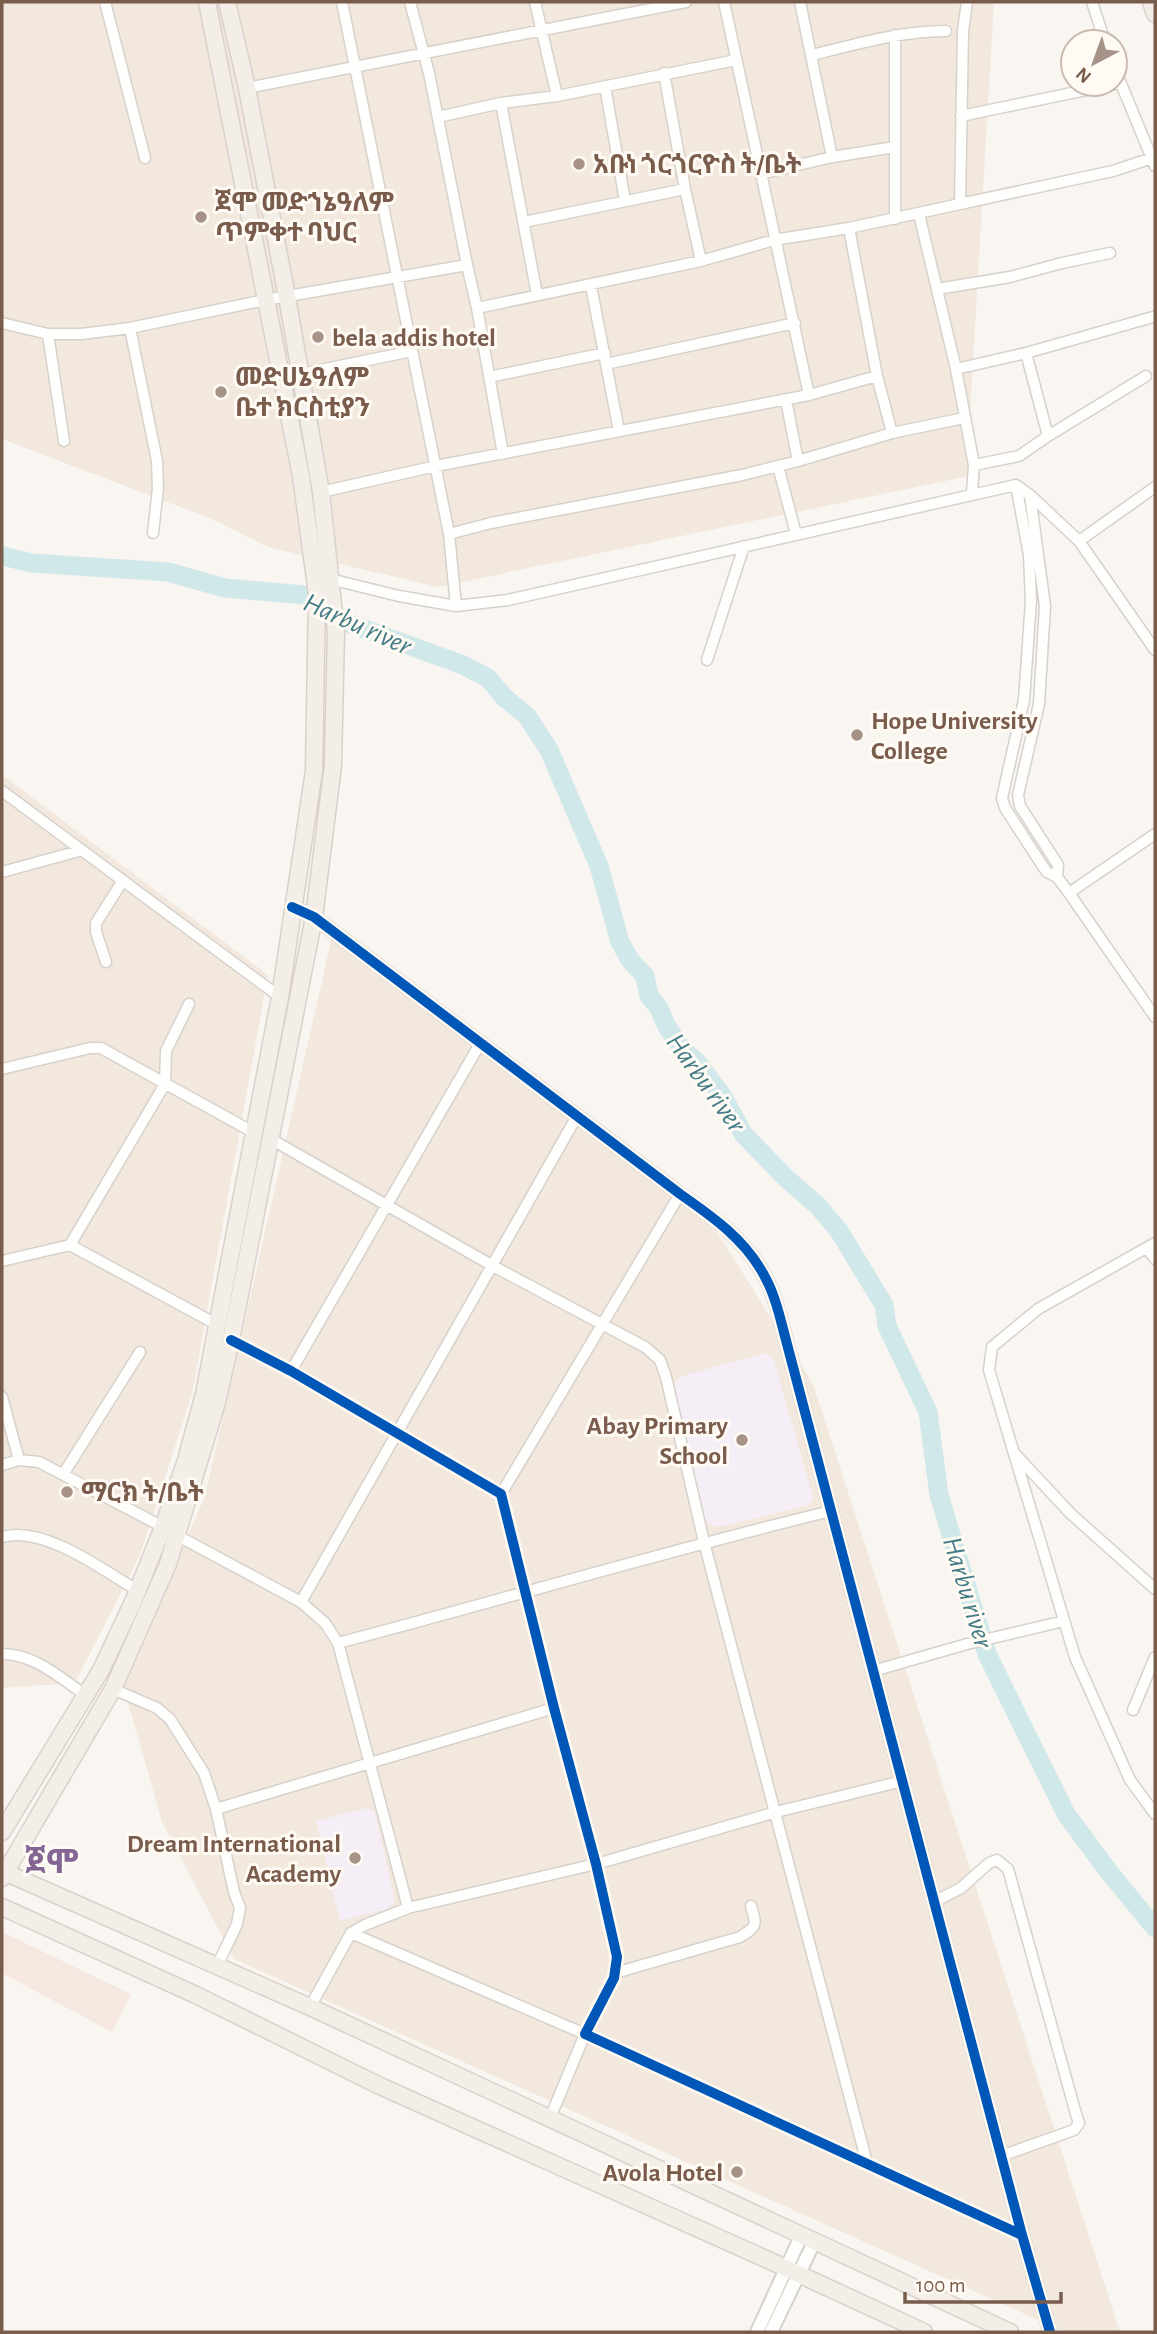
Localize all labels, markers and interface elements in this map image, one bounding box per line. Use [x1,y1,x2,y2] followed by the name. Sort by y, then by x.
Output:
[1059,28,1129,98] north arrow
[1073,63,1095,86] text: N
[593,152,802,178] place label: አቡነ ጎርጎርዮስ ት/ቤት
[571,156,587,172] marker: አቡነ ጎርጎርዮስ ት/ቤት
[215,188,394,246] place label: ጀሞ መድኀኔዓለም ጥምቀተ ባህር
[193,209,209,225] marker: ጀሞ መድኀኔዓለም ጥምቀተ ባህር
[332,325,496,351] place label: bela addis hotel
[310,329,326,345] marker: bela addis hotel
[235,365,370,421] place label: መድሀኔዓለም ቤተ ክርስቲያን
[213,384,229,400] marker: መድሀኔዓለም ቤተ ክርስቲያን
[299,589,416,661] water label: Harbu river
[871,708,1038,764] place label: Hope University College
[849,727,865,743] marker: Hope University College
[660,1029,751,1139] water label: Harbu river
[587,1413,728,1469] place label: Abay Primary School
[734,1432,750,1448] marker: Abay Primary School
[81,1480,204,1506] place label: ማርክ ት/ቤት
[59,1484,75,1500] marker: ማርክ ት/ቤት
[937,1534,998,1652] water label: Harbu river
[127,1831,341,1887] place label: Dream International Academy
[25,1845,79,1880] district label: ጀሞ
[347,1850,363,1866] marker: Dream International Academy
[603,2160,723,2186] place label: Avola Hotel
[729,2164,745,2180] marker: Avola Hotel
[905,2260,1061,2304] scale bar
[916,2275,966,2296] text: 100 m

